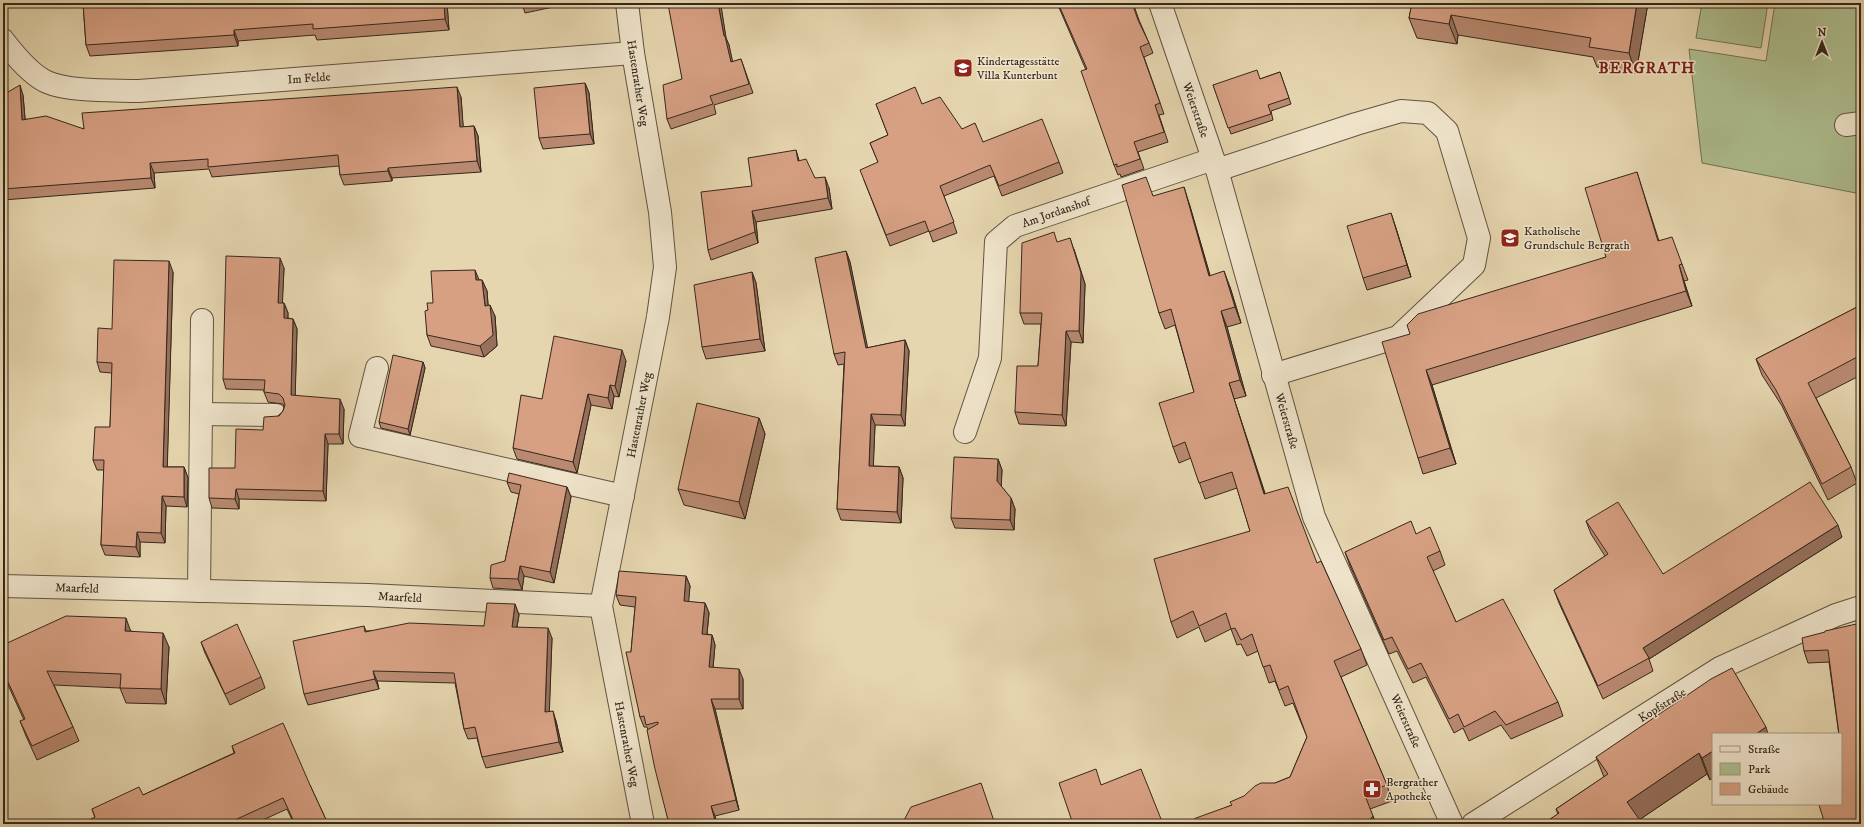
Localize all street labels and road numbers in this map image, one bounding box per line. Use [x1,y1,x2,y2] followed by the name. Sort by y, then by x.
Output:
[623,39,652,127] street label: Hastenrather Weg
[287,70,331,87] street label: Im Felde
[1179,80,1212,140] street label: Weierstraße
[1020,193,1094,231] street label: Am Jordanshof
[624,371,655,459] street label: Hastenrather Weg
[1271,390,1302,451] street label: Weierstraße
[55,580,99,597] street label: Maarfeld
[378,589,422,606] street label: Maarfeld
[1636,685,1689,726] street label: Kopfstraße
[1387,691,1424,751] street label: Weierstraße
[611,700,642,788] street label: Hastenrather Weg

